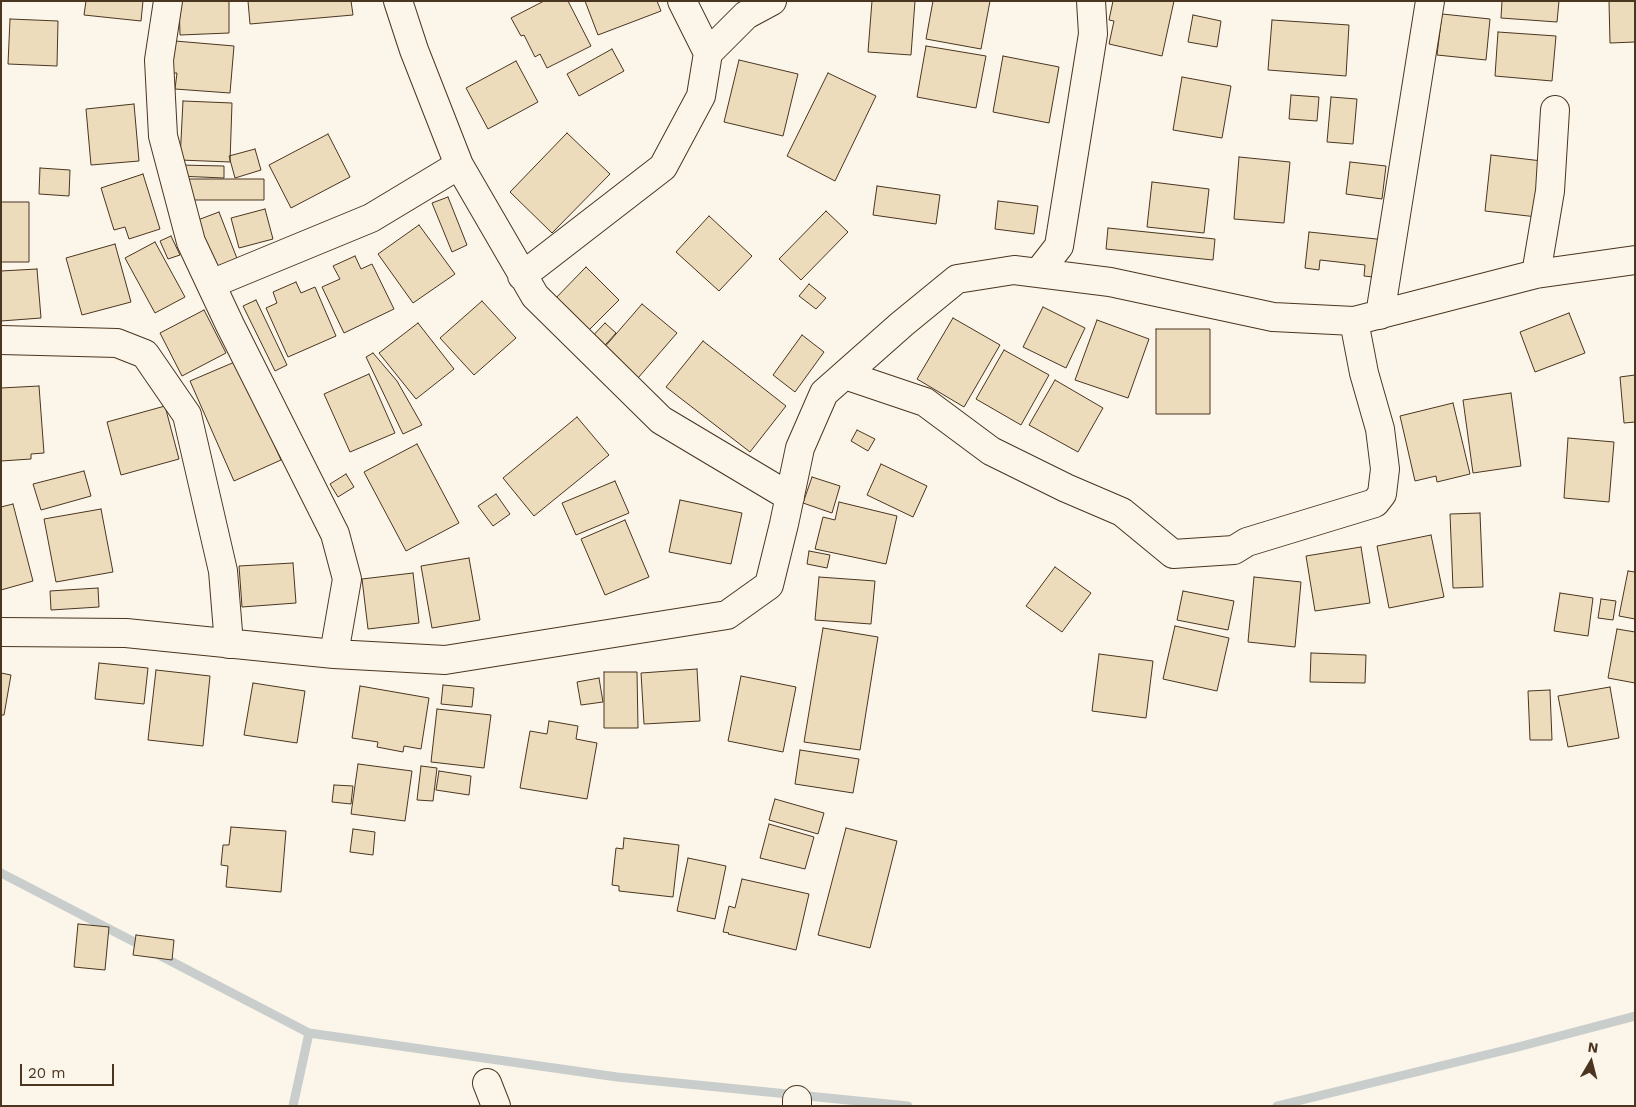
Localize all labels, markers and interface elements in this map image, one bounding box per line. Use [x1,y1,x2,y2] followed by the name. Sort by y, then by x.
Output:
[1566,1037,1616,1087] north arrow
[1587,1039,1599,1056] text: N
[22,1054,116,1086] scale bar
[28,1064,66,1082] text: 20 m

